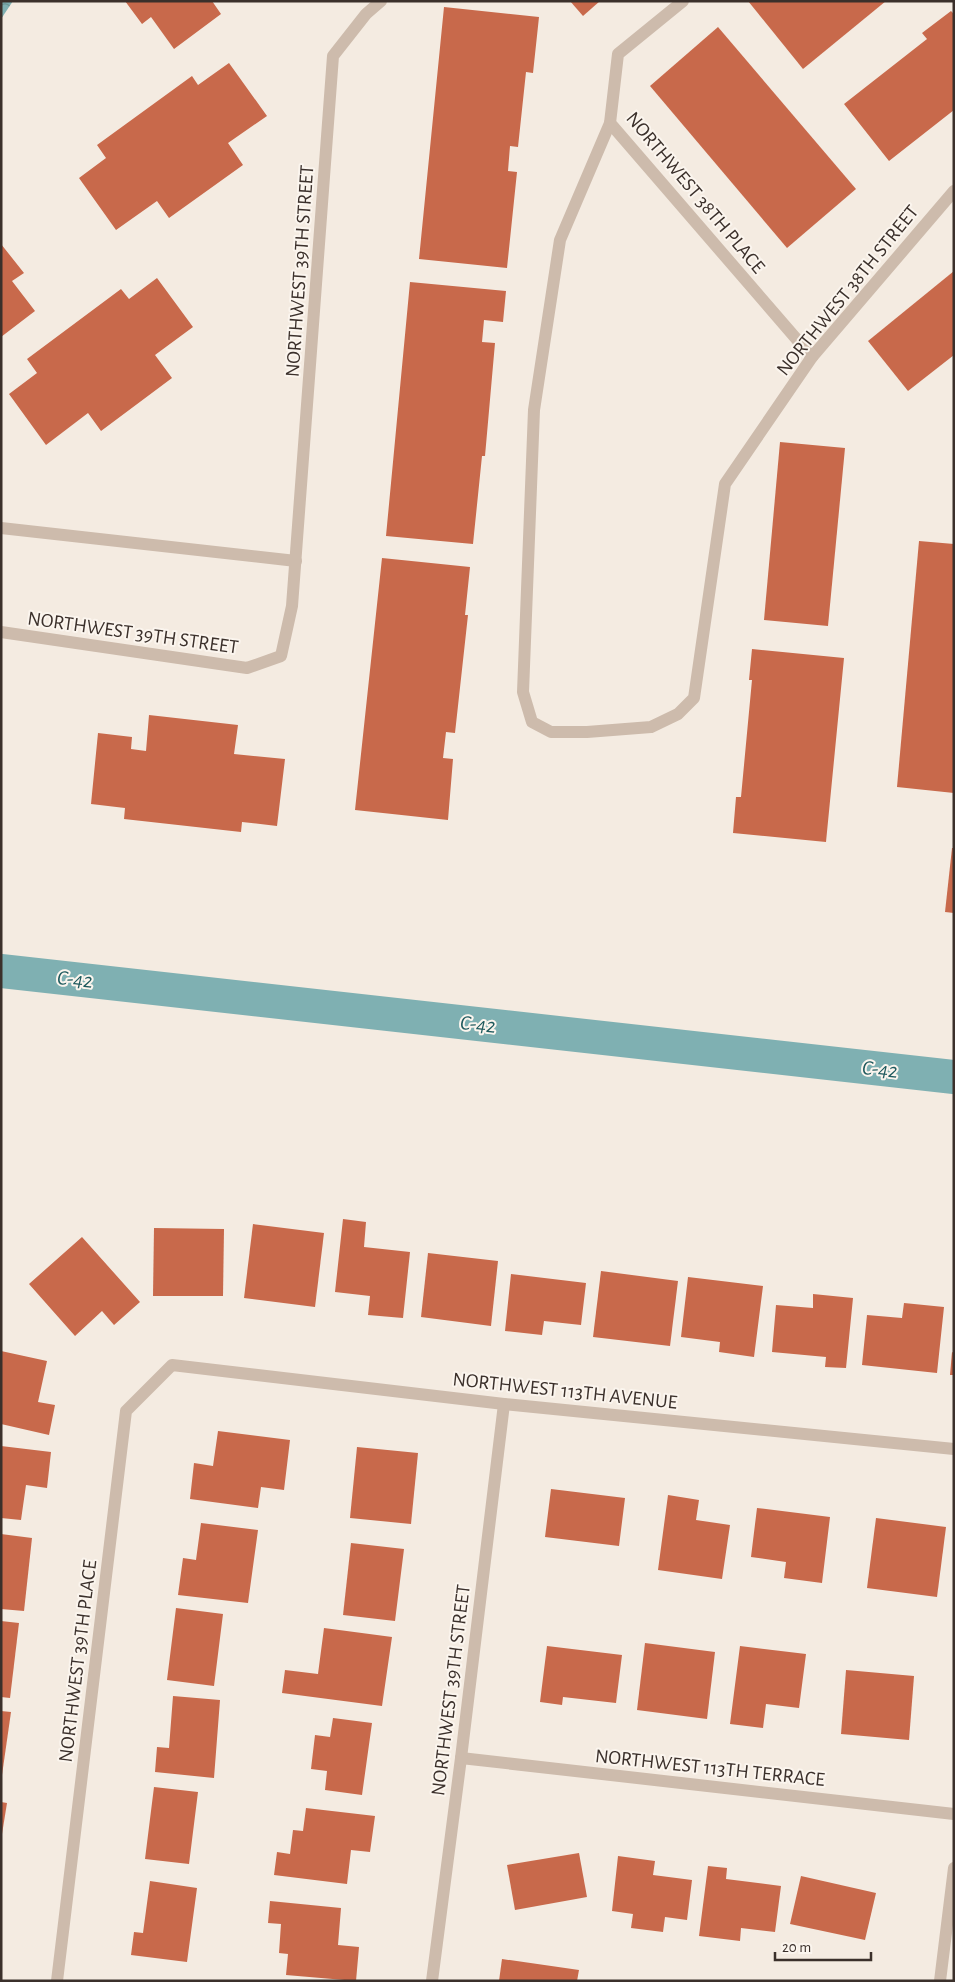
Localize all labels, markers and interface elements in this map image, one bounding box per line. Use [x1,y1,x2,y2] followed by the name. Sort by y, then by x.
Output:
[622,108,769,277] street label: NORTHWEST 38TH PLACE
[283,164,317,378] street label: NORTHWEST 39TH STREET
[773,201,923,380] street label: NORTHWEST 38TH STREET
[26,608,240,658] street label: NORTHWEST 39TH STREET
[56,967,94,992] water label: C-42
[459,1012,497,1037] water label: C-42
[861,1057,899,1082] water label: C-42
[452,1369,679,1413] street label: NORTHWEST 113TH AVENUE
[56,1558,100,1763] street label: NORTHWEST 39TH PLACE
[428,1583,474,1797] street label: NORTHWEST 39TH STREET
[594,1746,826,1790] street label: NORTHWEST 113TH TERRACE
[775,1930,871,1962] scale bar
[782,1940,811,1955] text: 20 m

